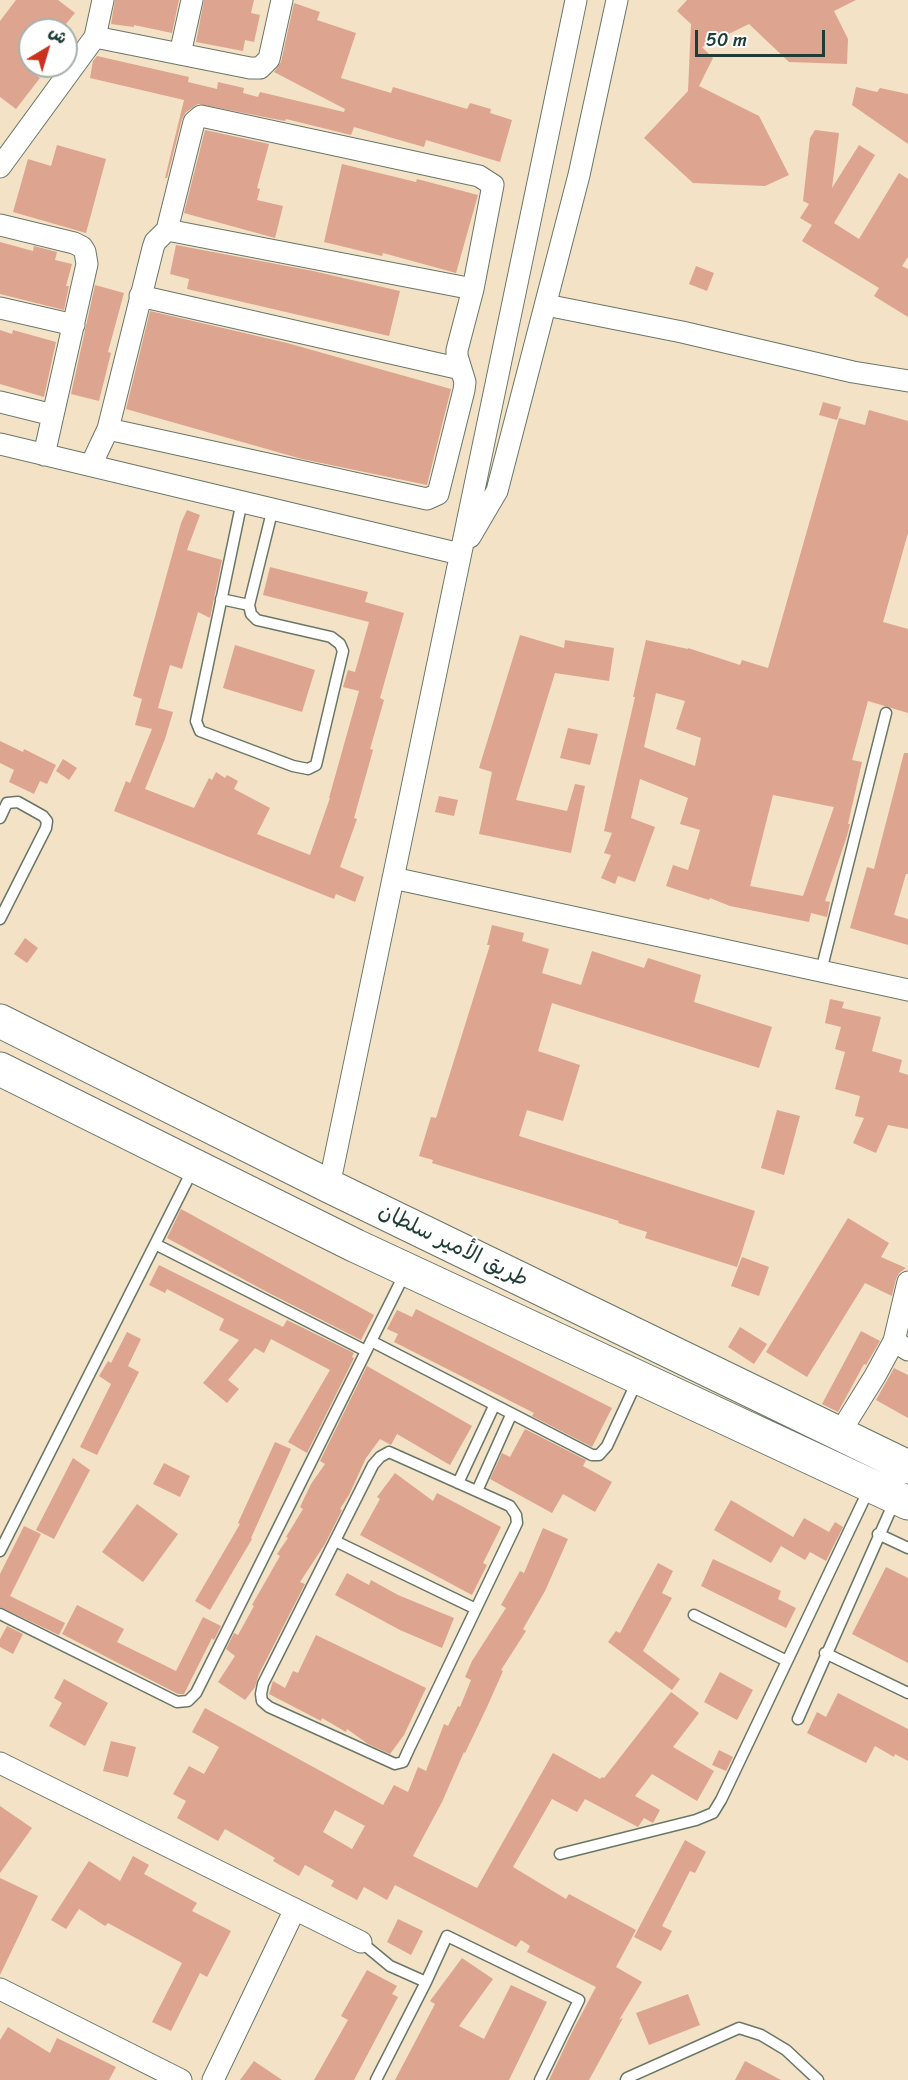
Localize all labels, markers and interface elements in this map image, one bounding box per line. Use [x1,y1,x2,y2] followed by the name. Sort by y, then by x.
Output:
[18,18,78,78] north arrow
[42,18,74,52] text: ش
[698,18,828,56] scale bar
[706,24,747,56] text: 50 m
[374,1198,532,1294] street label: طريق الأمير سلطان

